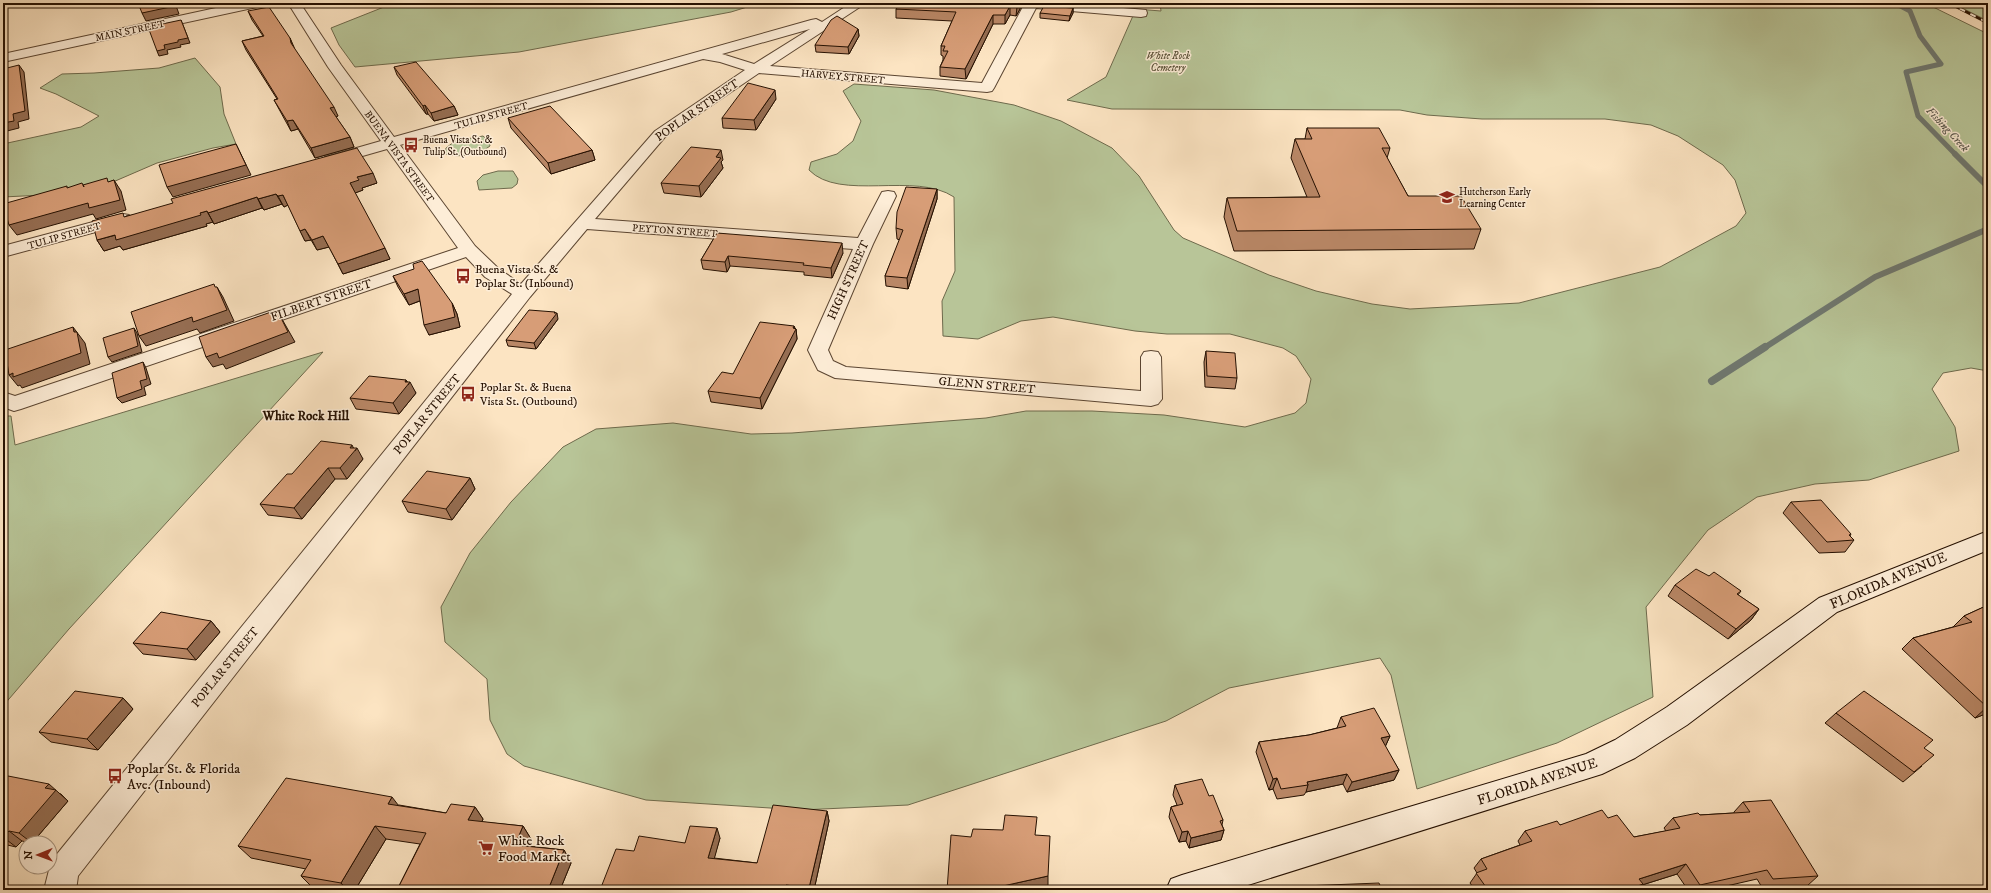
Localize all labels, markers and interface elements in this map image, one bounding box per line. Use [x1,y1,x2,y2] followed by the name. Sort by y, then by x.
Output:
[94,18,167,44] street label: MAIN STREET
[1146,50,1191,74] park label: White Rock Cemetery
[800,67,886,87] street label: HARVEY STREET
[653,76,742,145] street label: POPLAR STREET
[453,100,530,132] street label: TULIP STREET
[1923,104,1972,155] water label: Fishing Creek
[362,108,437,205] street label: BUENA VISTA STREET
[423,134,507,158] place label: Buena Vista St. & Tulip St. (Outbound)
[402,136,420,154] bus stop icon: Buena Vista St. & Tulip St. (Outbound)
[1459,186,1531,210] place label: Hutcherson Early Learning Center
[1438,188,1456,206] school or university icon: Hutcherson Early Learning Center
[26,220,103,252] street label: TULIP STREET
[632,222,718,240] street label: PEYTON STREET
[824,238,873,322] street label: HIGH STREET
[475,262,574,291] place label: Buena Vista St. & Poplar St. (Inbound)
[454,267,472,285] bus stop icon: Buena Vista St. & Poplar St. (Inbound)
[269,276,374,325] street label: FILBERT STREET
[390,371,464,457] street label: POPLAR STREET
[938,374,1036,397] street label: GLENN STREET
[479,380,577,409] place label: Poplar St. & Buena Vista St. (Outbound)
[459,385,477,403] bus stop icon: Poplar St. & Buena Vista St. (Outbound)
[262,408,350,424] district label: White Rock Hill
[1827,548,1950,614] street label: FLORIDA AVENUE
[188,624,262,710] street label: POPLAR STREET
[1475,754,1600,810] street label: FLORIDA AVENUE
[127,760,240,794] place label: Poplar St. & Florida Ave. (Inbound)
[106,767,124,785] bus stop icon: Poplar St. & Florida Ave. (Inbound)
[497,832,571,866] place label: White Rock Food Market
[18,835,58,875] north arrow
[477,839,495,857] supermarket icon: White Rock Food Market
[22,851,36,860] text: N

